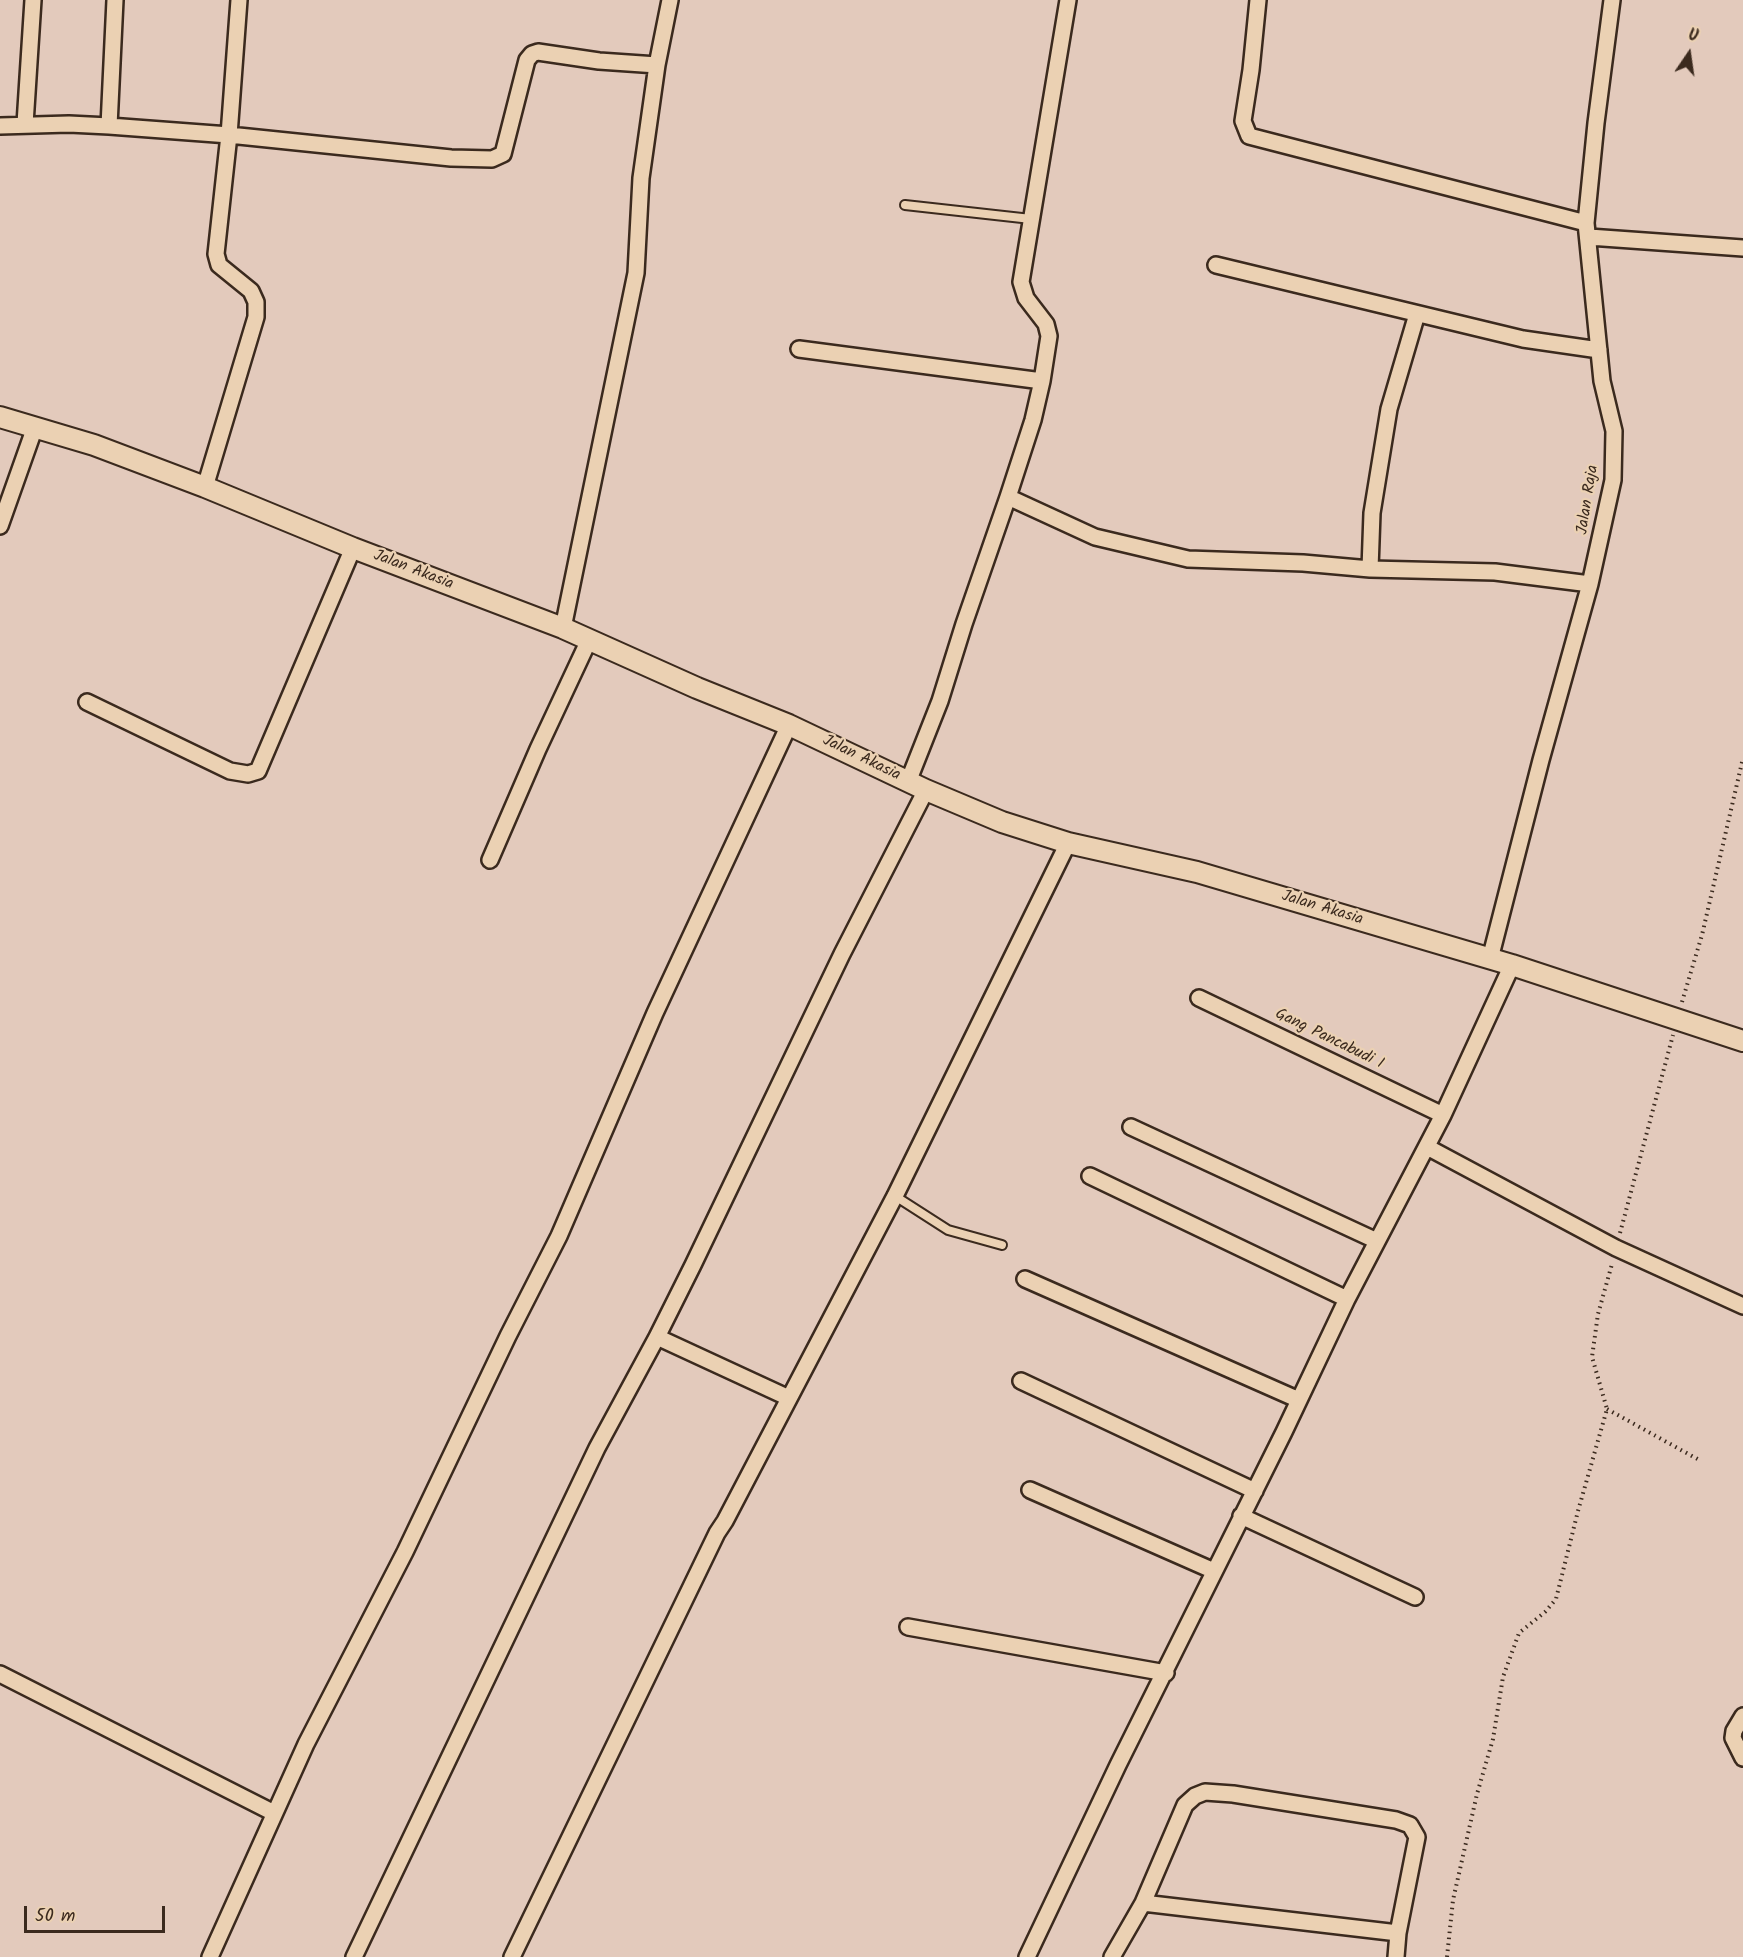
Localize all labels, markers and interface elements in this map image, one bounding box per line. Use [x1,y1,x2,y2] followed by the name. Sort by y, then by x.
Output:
[1686,23,1701,49] text: U
[1659,24,1719,84] north arrow
[1574,464,1604,536] street label: Jalan Raja
[370,547,456,595] street label: Jalan Akasia
[819,732,903,786] street label: Jalan Akasia
[1279,888,1365,930] street label: Jalan Akasia
[1272,1005,1386,1075] street label: Gang Pancabudi I
[27,1894,168,1932] scale bar
[35,1902,75,1931] text: 50 m

